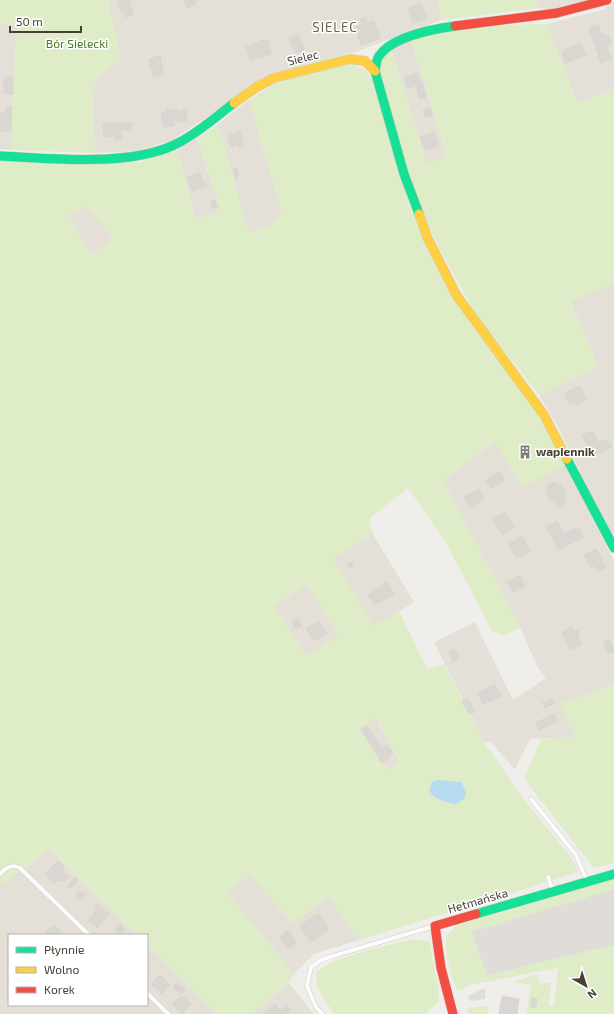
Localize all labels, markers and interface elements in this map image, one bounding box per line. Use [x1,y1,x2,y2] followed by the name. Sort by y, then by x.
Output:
[10,8,81,34] scale bar
[16,14,43,28] text: 50 m
[312,19,358,35] district label: SIELEC
[46,36,108,50] park label: Bór Sielecki
[286,46,320,68] street label: Sielec
[517,444,533,460] building icon: wapiennik
[536,444,595,458] place label: wapiennik
[446,885,509,915] street label: Hetmańska
[8,934,148,1006] legend
[44,942,84,956] text: Płynnie
[44,962,80,976] text: Wolno
[566,966,606,1006] north arrow
[44,982,75,996] text: Korek
[585,987,600,1002] text: N

